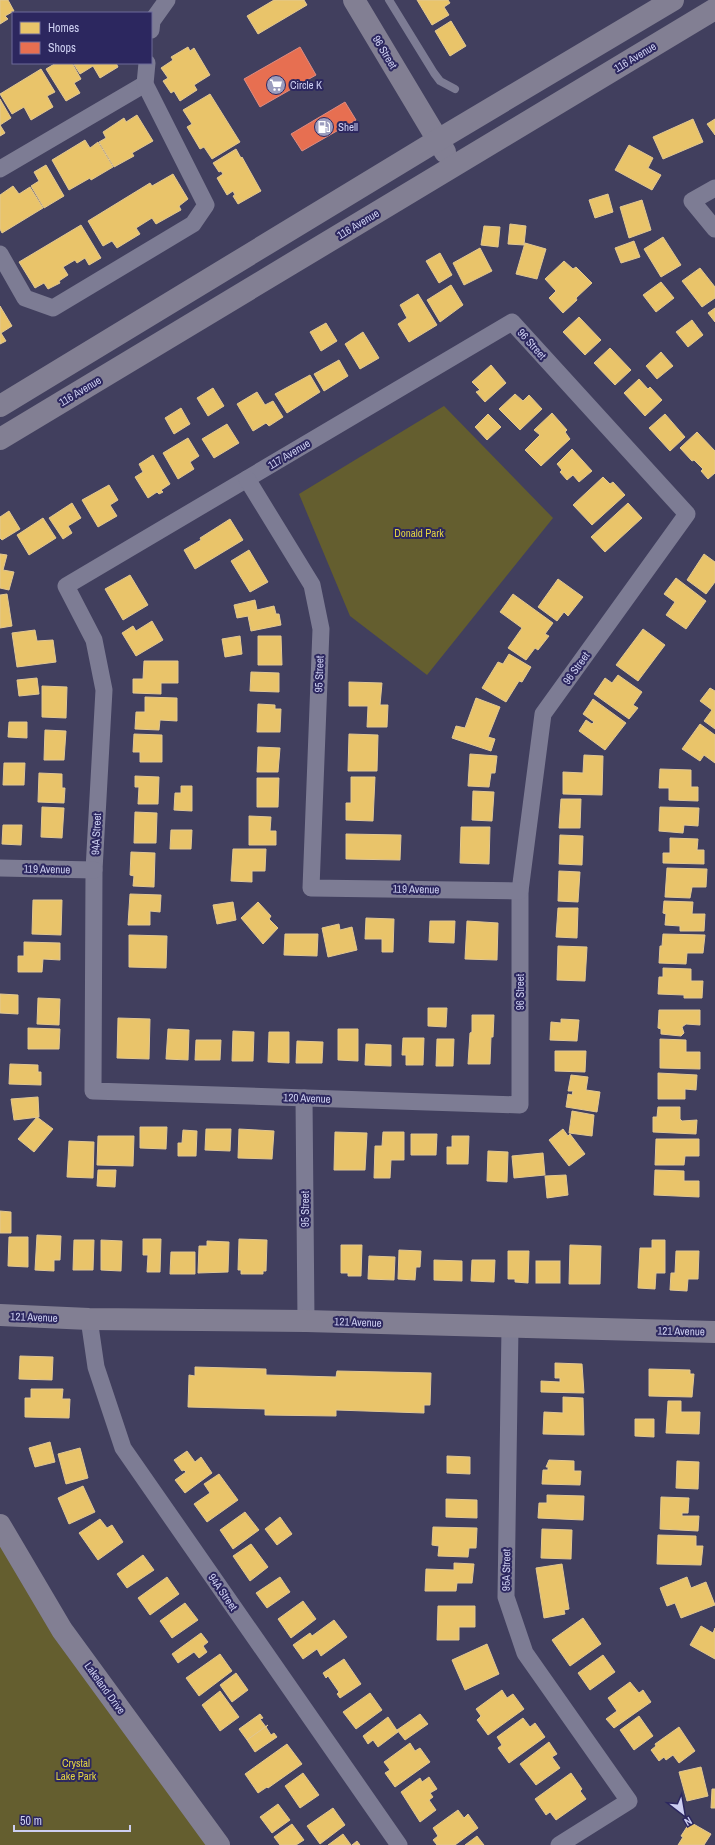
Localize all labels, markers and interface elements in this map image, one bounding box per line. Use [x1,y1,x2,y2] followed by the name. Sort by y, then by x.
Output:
[12,12,152,64] legend
[48,20,79,36] text: Homes
[370,33,401,72] street label: 96 Street
[611,39,659,75] street label: 116 Avenue
[48,40,76,56] text: Shops
[265,74,287,96] supermarket icon: Circle K
[290,78,322,92] place label: Circle K
[313,116,335,138] fuel station icon: Shell
[338,120,358,134] place label: Shell
[334,206,382,242] street label: 116 Avenue
[515,326,550,363] street label: 96 Street
[56,373,104,409] street label: 116 Avenue
[265,436,313,472] street label: 117 Avenue
[394,526,444,540] park label: Donald Park
[560,649,593,687] street label: 96 Street
[311,655,327,693] street label: 95 Street
[88,812,104,855] street label: 94A Street
[23,862,71,876] street label: 119 Avenue
[392,882,440,896] street label: 119 Avenue
[513,973,527,1010] street label: 96 Street
[283,1090,331,1106] street label: 120 Avenue
[298,1190,312,1227] street label: 95 Street
[10,1309,58,1325] street label: 121 Avenue
[334,1314,382,1330] street label: 121 Avenue
[657,1324,705,1338] street label: 121 Avenue
[499,1548,513,1591] street label: 95A Street
[205,1571,241,1614] street label: 94A Street
[82,1659,128,1717] street label: Lakeland Drive
[56,1756,97,1783] park label: Crystal Lake Park
[663,1793,703,1833] north arrow
[14,1807,130,1833] scale bar
[20,1813,42,1829] text: 50 m
[682,1814,695,1829] text: N

